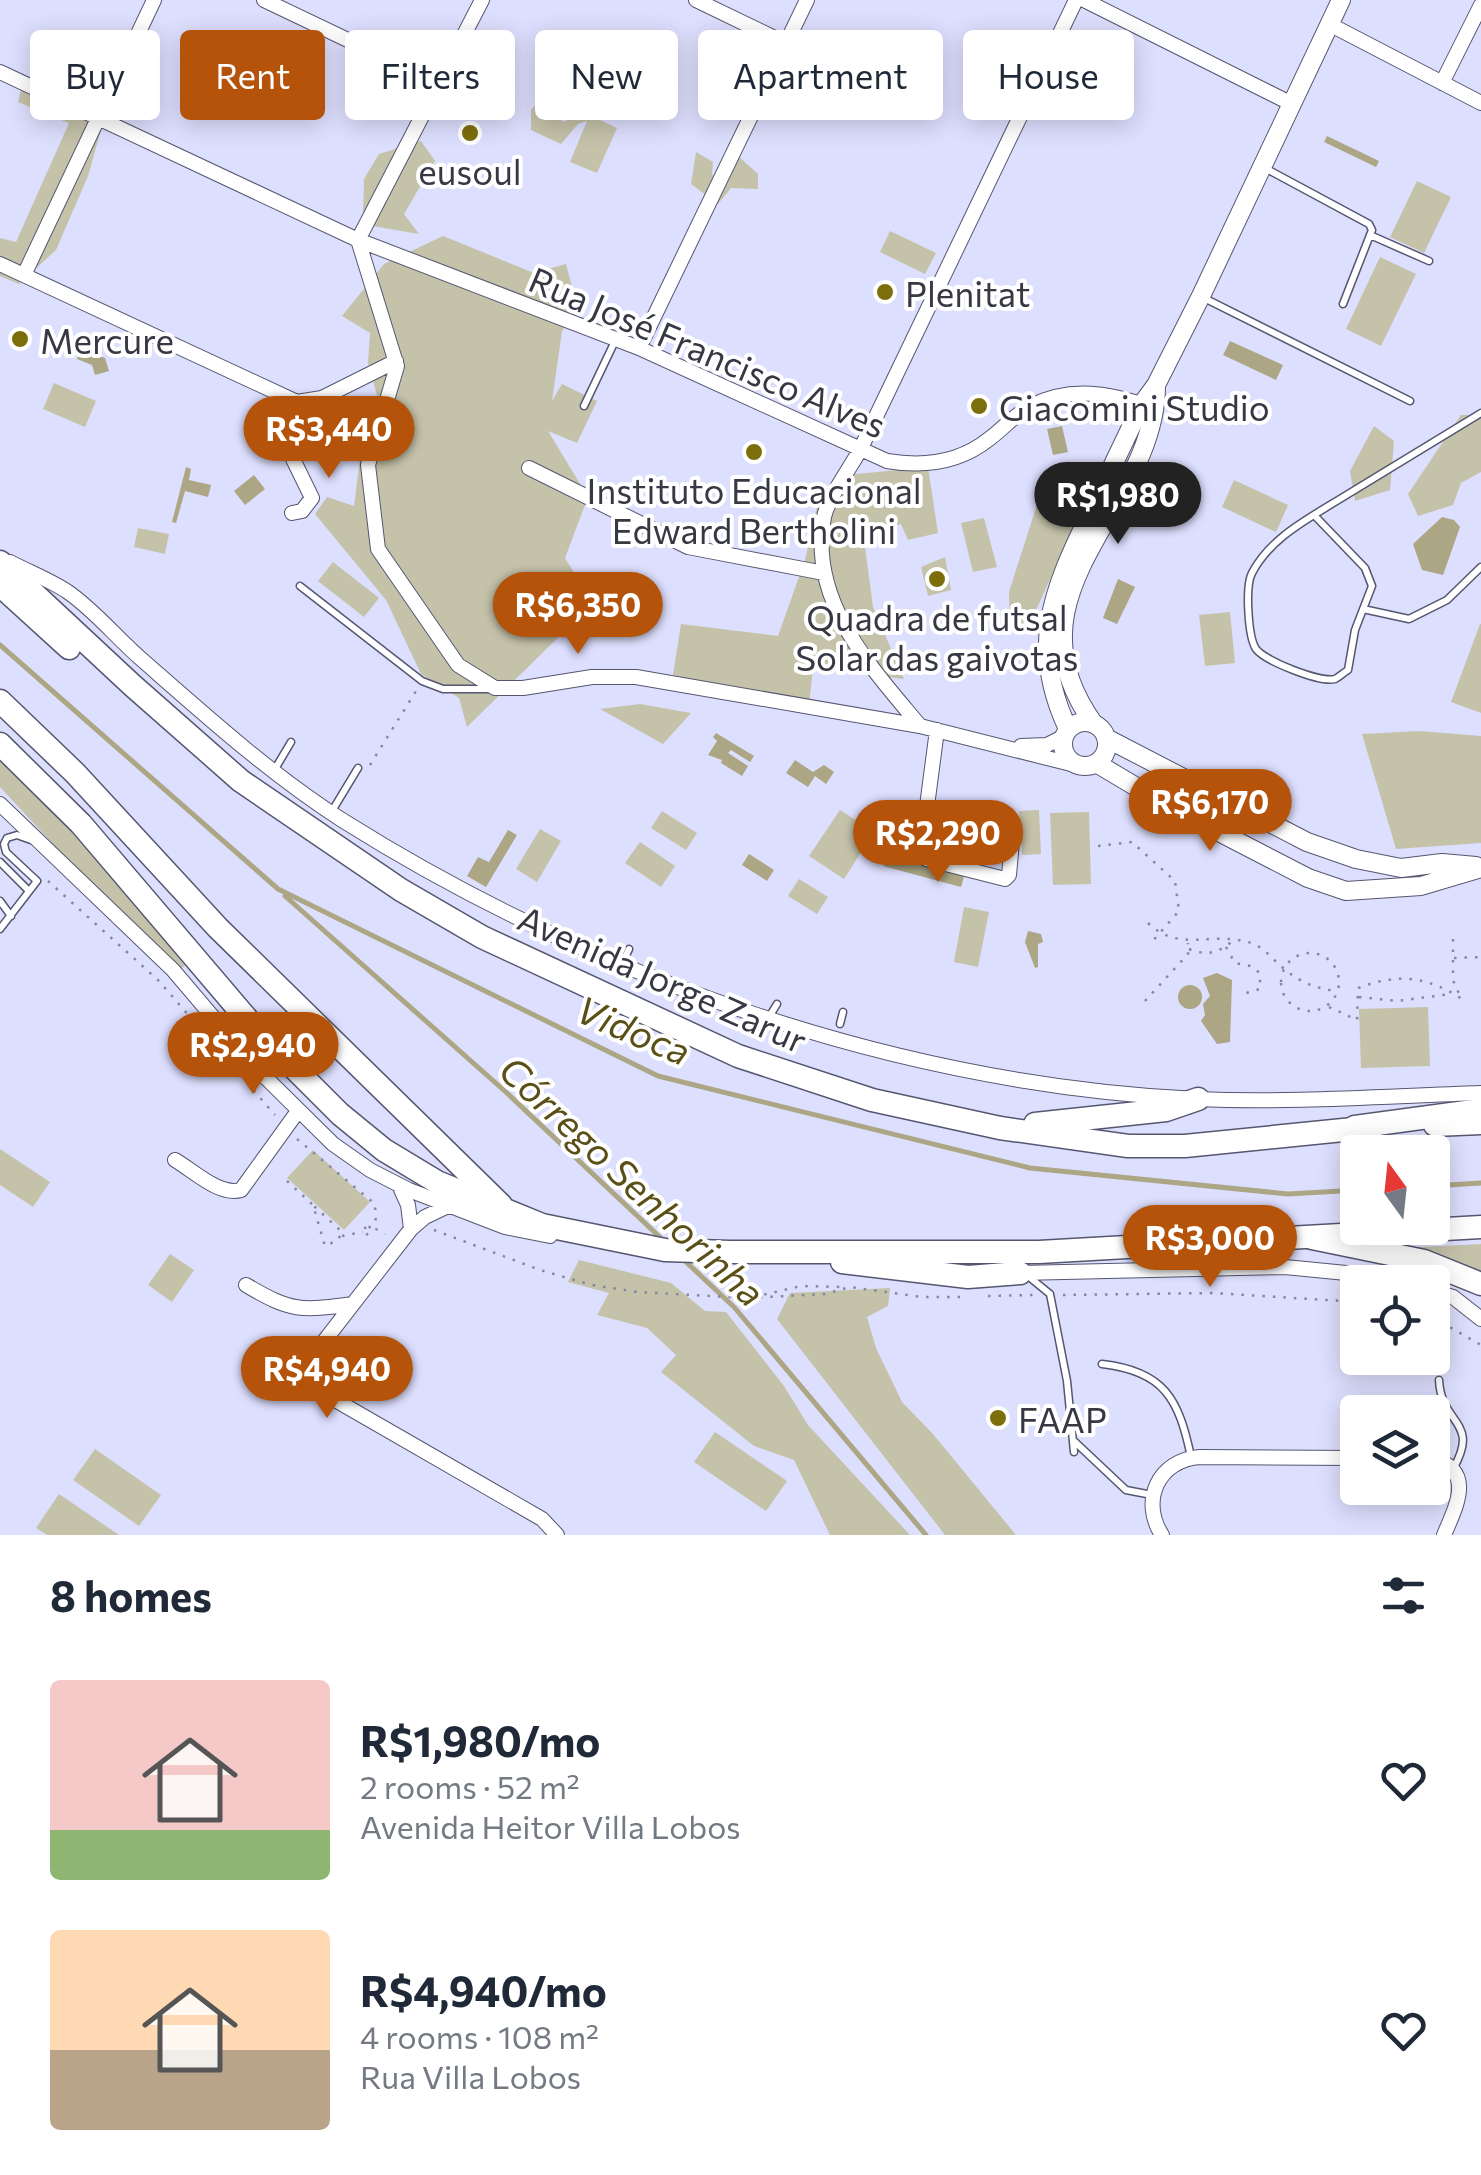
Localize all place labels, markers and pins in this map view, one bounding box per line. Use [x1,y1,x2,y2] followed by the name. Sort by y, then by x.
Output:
[459,122,481,144] marker: eusoul
[418,149,522,192] place label: eusoul
[905,271,1030,314] place label: Plenitat
[874,281,896,303] marker: Plenitat
[40,318,174,361] place label: Mercure
[9,328,31,350] marker: Mercure
[999,385,1270,428] place label: Giacomini Studio
[968,395,990,417] marker: Giacomini Studio
[237,396,421,481] pin: R$3,440
[743,441,765,463] marker: Instituto Educacional Edward Bertholini
[1026,462,1210,547] pin: R$1,980
[586,468,922,551] place label: Instituto Educacional Edward Bertholini
[926,568,948,590] marker: Quadra de futsal Solar das gaivotas
[486,572,670,657] pin: R$6,350
[795,595,1079,678] place label: Quadra de futsal Solar das gaivotas
[1118,769,1302,854] pin: R$6,170
[846,800,1030,885] pin: R$2,290
[161,1012,345,1097] pin: R$2,940
[1118,1205,1302,1290] pin: R$3,000
[235,1336,419,1421] pin: R$4,940
[1018,1397,1107,1440] place label: FAAP
[987,1407,1009,1429] marker: FAAP

